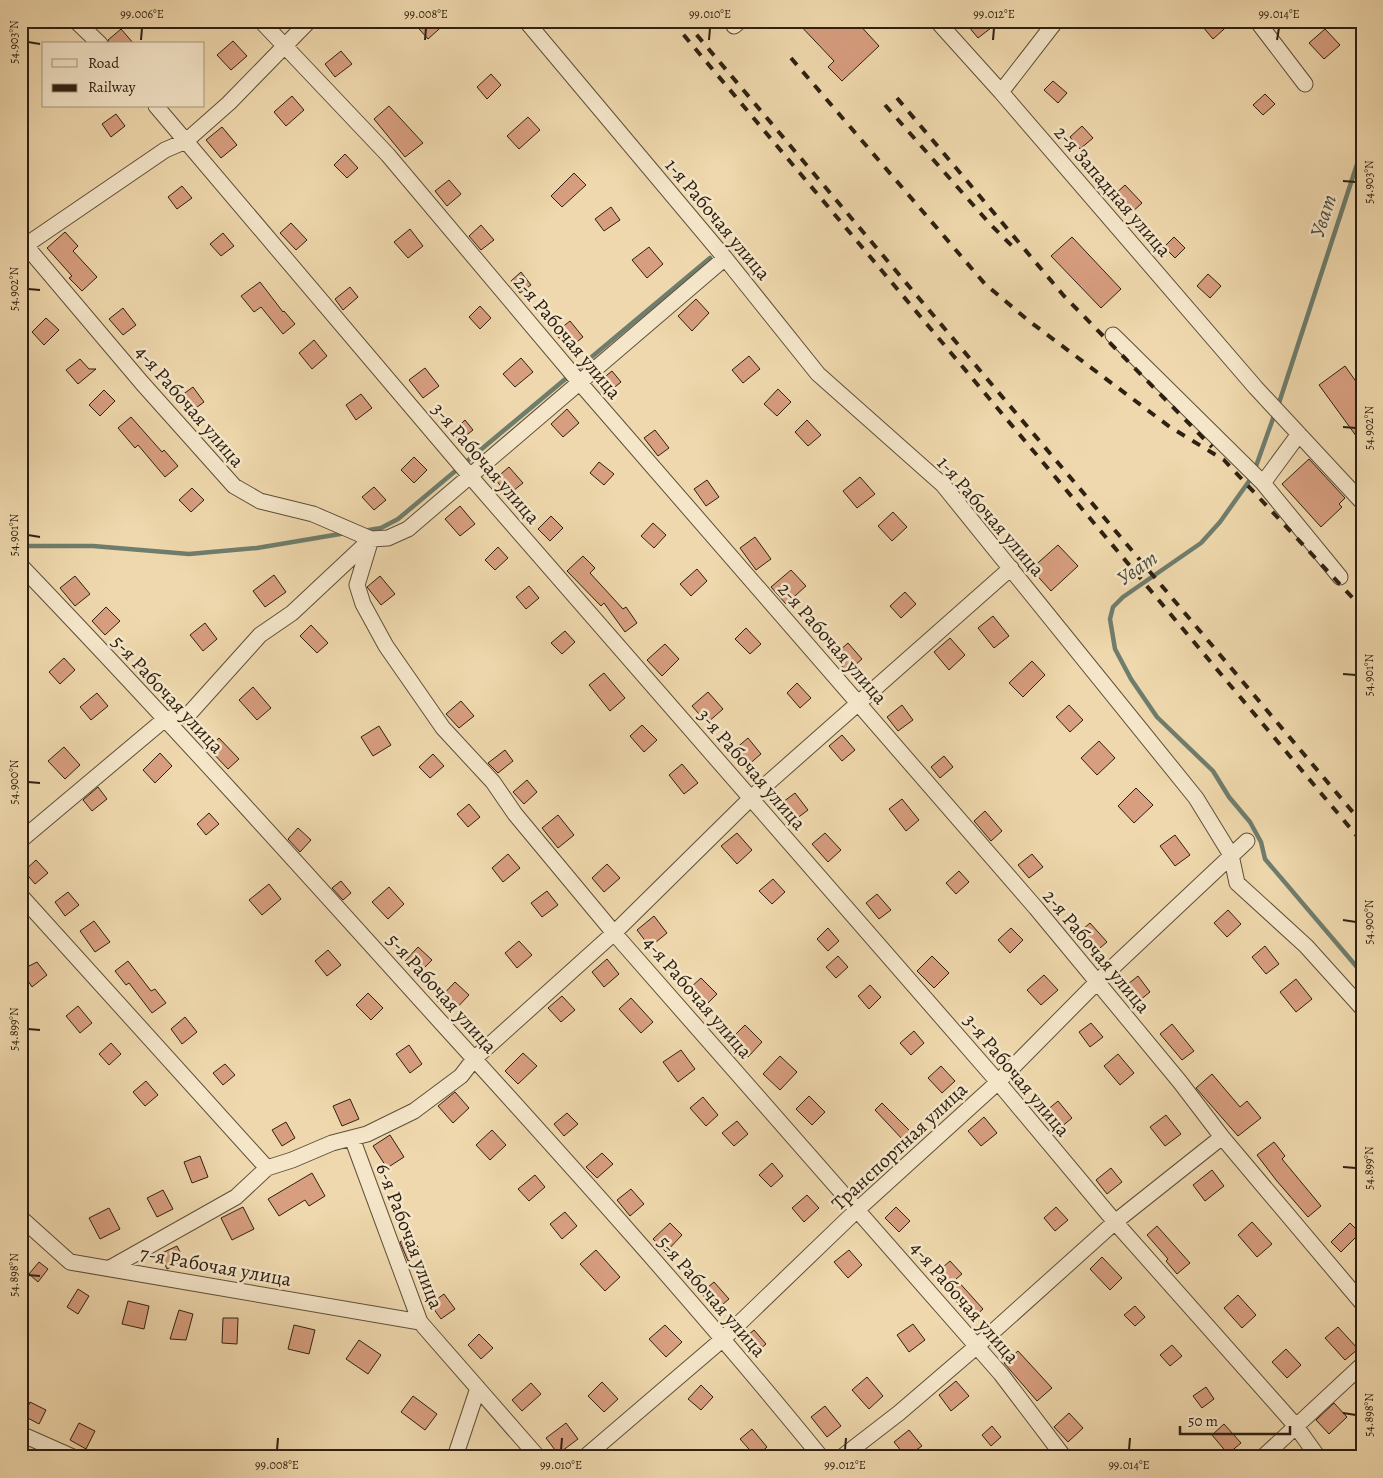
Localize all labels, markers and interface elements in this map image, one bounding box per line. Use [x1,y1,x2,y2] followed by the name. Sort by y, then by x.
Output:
[120,6,164,22] text: 99.006°E
[404,6,448,22] text: 99.008°E
[689,6,731,22] text: 99.010°E
[973,6,1015,22] text: 99.012°E
[1258,6,1300,22] text: 99.014°E
[6,20,22,64] text: 54.903°N
[42,42,205,108] legend
[88,53,120,73] text: Road
[88,77,136,97] text: Railway
[1048,120,1178,263] street label: 2-я Западная улица
[659,153,777,287] street label: 1-я Рабочая улица
[1361,160,1377,204] text: 54.903°N
[1303,191,1343,241] water label: Уват
[6,267,22,311] text: 54.902°N
[508,270,628,406] street label: 2-я Рабочая улица
[129,339,251,474] street label: 4-я Рабочая улица
[425,397,547,531] street label: 3-я Рабочая улица
[1361,406,1377,450] text: 54.902°N
[931,450,1051,583] street label: 1-я Рабочая улица
[6,513,22,556] text: 54.901°N
[1111,544,1163,592] water label: Уват
[772,576,894,711] street label: 2-я Рабочая улица
[105,629,230,760] street label: 5-я Рабочая улица
[1361,653,1377,696] text: 54.901°N
[691,703,813,837] street label: 3-я Рабочая улица
[6,759,22,804] text: 54.900°N
[1037,884,1157,1020] street label: 2-я Рабочая улица
[1361,899,1377,944] text: 54.900°N
[380,927,503,1060] street label: 5-я Рабочая улица
[637,930,759,1065] street label: 4-я Рабочая улица
[6,1007,22,1051] text: 54.899°N
[957,1008,1077,1143] street label: 3-я Рабочая улица
[825,1076,974,1217] street label: Транспортная улица
[1361,1146,1377,1190] text: 54.899°N
[369,1159,450,1314] street label: 6-я Рабочая улица
[651,1230,773,1364] street label: 5-я Рабочая улица
[904,1235,1026,1370] street label: 4-я Рабочая улица
[138,1240,294,1293] street label: 7-я Рабочая улица
[6,1253,22,1297] text: 54.898°N
[1361,1393,1377,1437] text: 54.898°N
[1180,1403,1290,1435] scale bar
[1188,1411,1218,1431] text: 50 m
[255,1457,299,1473] text: 99.008°E
[540,1457,582,1473] text: 99.010°E
[824,1457,866,1473] text: 99.012°E
[1108,1457,1150,1473] text: 99.014°E

